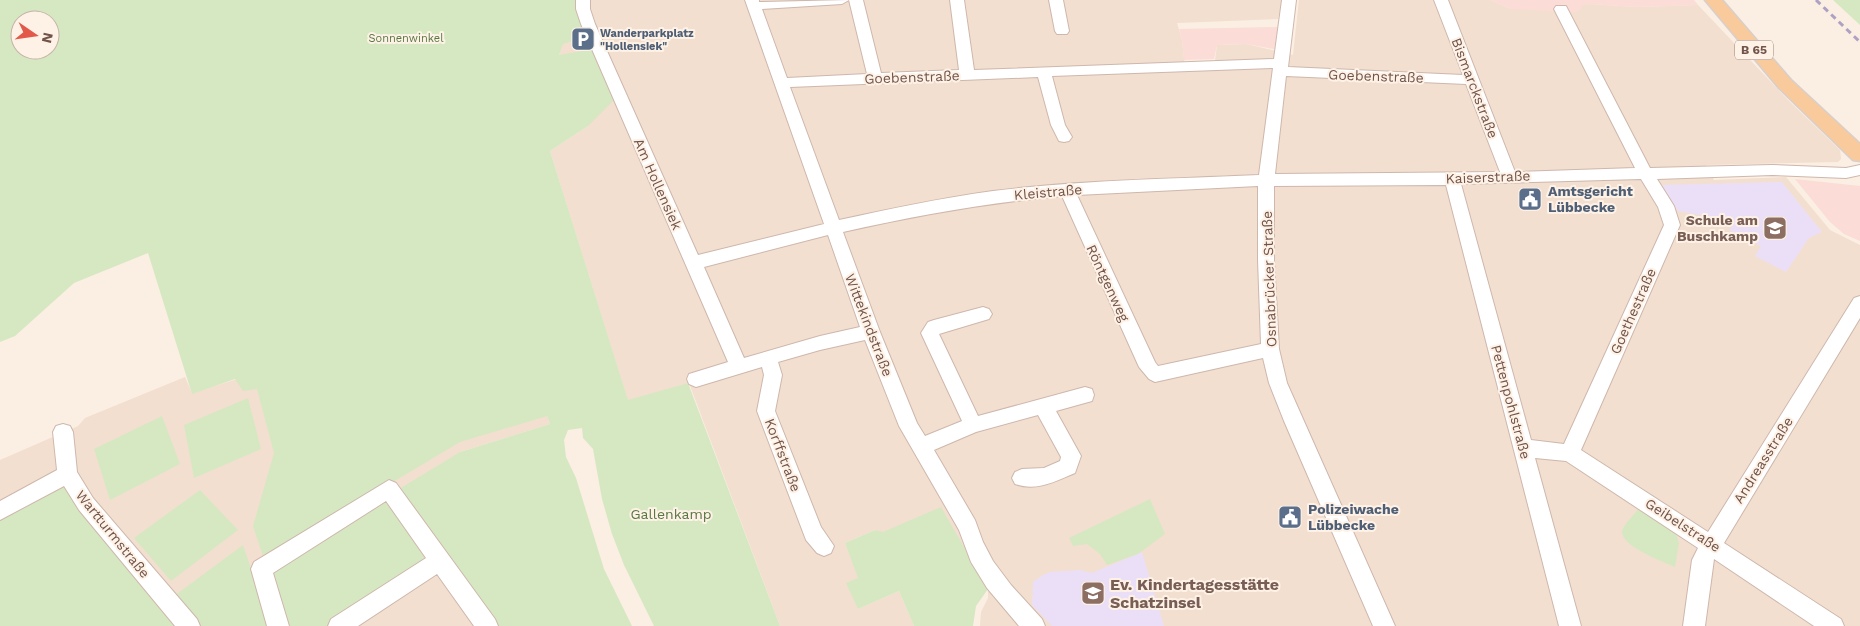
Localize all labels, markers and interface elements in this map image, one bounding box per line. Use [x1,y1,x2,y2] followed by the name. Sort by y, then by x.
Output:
[10,10,60,60] north arrow
[570,26,596,52] parking icon: Wanderparkplatz "Hollensiek"
[600,27,694,53] place label: Wanderparkplatz "Hollensiek"
[39,31,57,45] text: N
[368,32,444,45] park label: Sonnenwinkel
[1449,36,1501,140] street label: Bismarckstraße
[1735,40,1773,60] road number: B 65
[1328,66,1424,86] street label: Goebenstraße
[864,67,960,87] street label: Goebenstraße
[631,136,685,232] street label: Am Hollensiek
[1445,168,1531,186] street label: Kaiserstraße
[1013,181,1083,203] street label: Kleistraße
[1548,183,1633,215] place label: Amtsgericht Lübbecke
[1517,186,1543,212] public building icon: Amtsgericht Lübbecke
[1259,211,1279,347] street label: Osnabrücker Straße
[1677,212,1758,244] place label: Schule am Buschkamp
[1762,215,1788,241] school or university icon: Schule am Buschkamp
[1083,242,1133,324] street label: Röntgenweg
[1607,266,1659,356] street label: Goethestraße
[842,271,896,379] street label: Wittekindstraße
[1488,343,1534,461] street label: Pettenpohlstraße
[1730,414,1796,506] street label: Andreasstraße
[762,416,804,494] street label: Korffstraße
[73,487,153,581] street label: Wartturmstraße
[1642,495,1724,555] street label: Geibelstraße
[1308,501,1399,533] place label: Polizeiwache Lübbecke
[1277,504,1303,530] public building icon: Polizeiwache Lübbecke
[630,506,712,522] park label: Gallenkamp
[1110,575,1279,612] place label: Ev. Kindertagesstätte Schatzinsel
[1080,580,1106,606] school or university icon: Ev. Kindertagesstätte Schatzinsel

